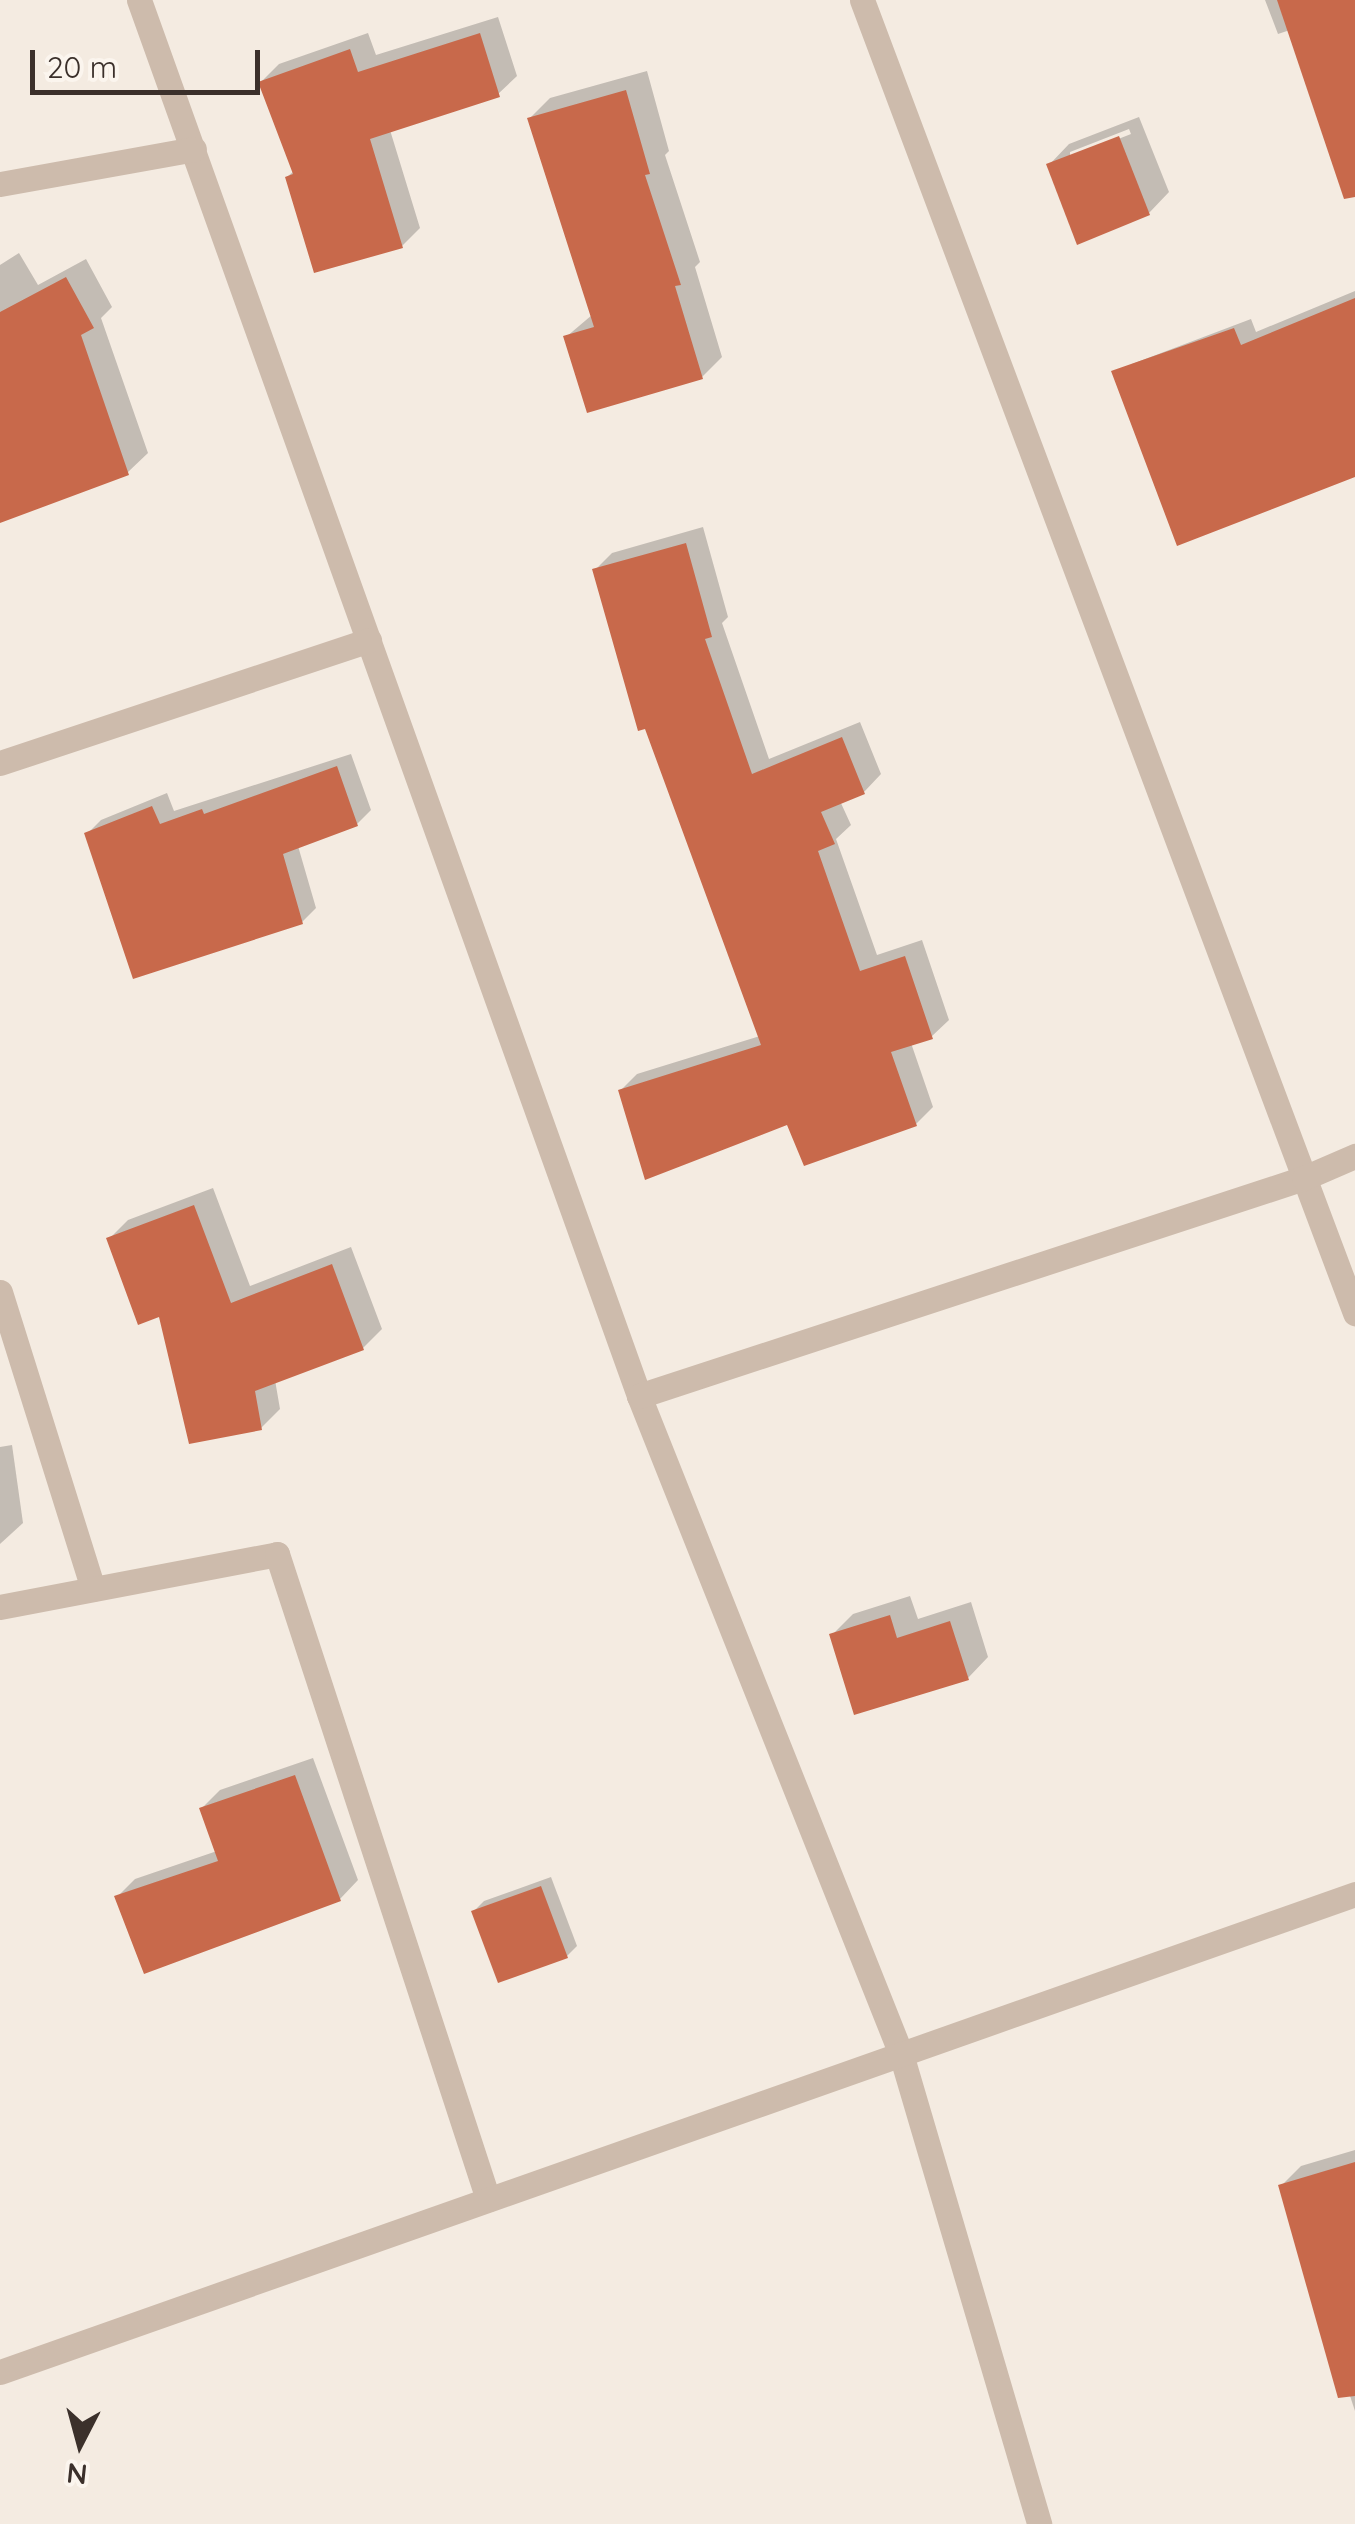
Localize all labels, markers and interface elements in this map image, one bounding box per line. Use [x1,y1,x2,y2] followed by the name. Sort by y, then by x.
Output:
[35,30,265,92] scale bar
[47,48,117,86] text: 20 m
[30,2394,130,2494] north arrow
[65,2456,89,2493] text: N

